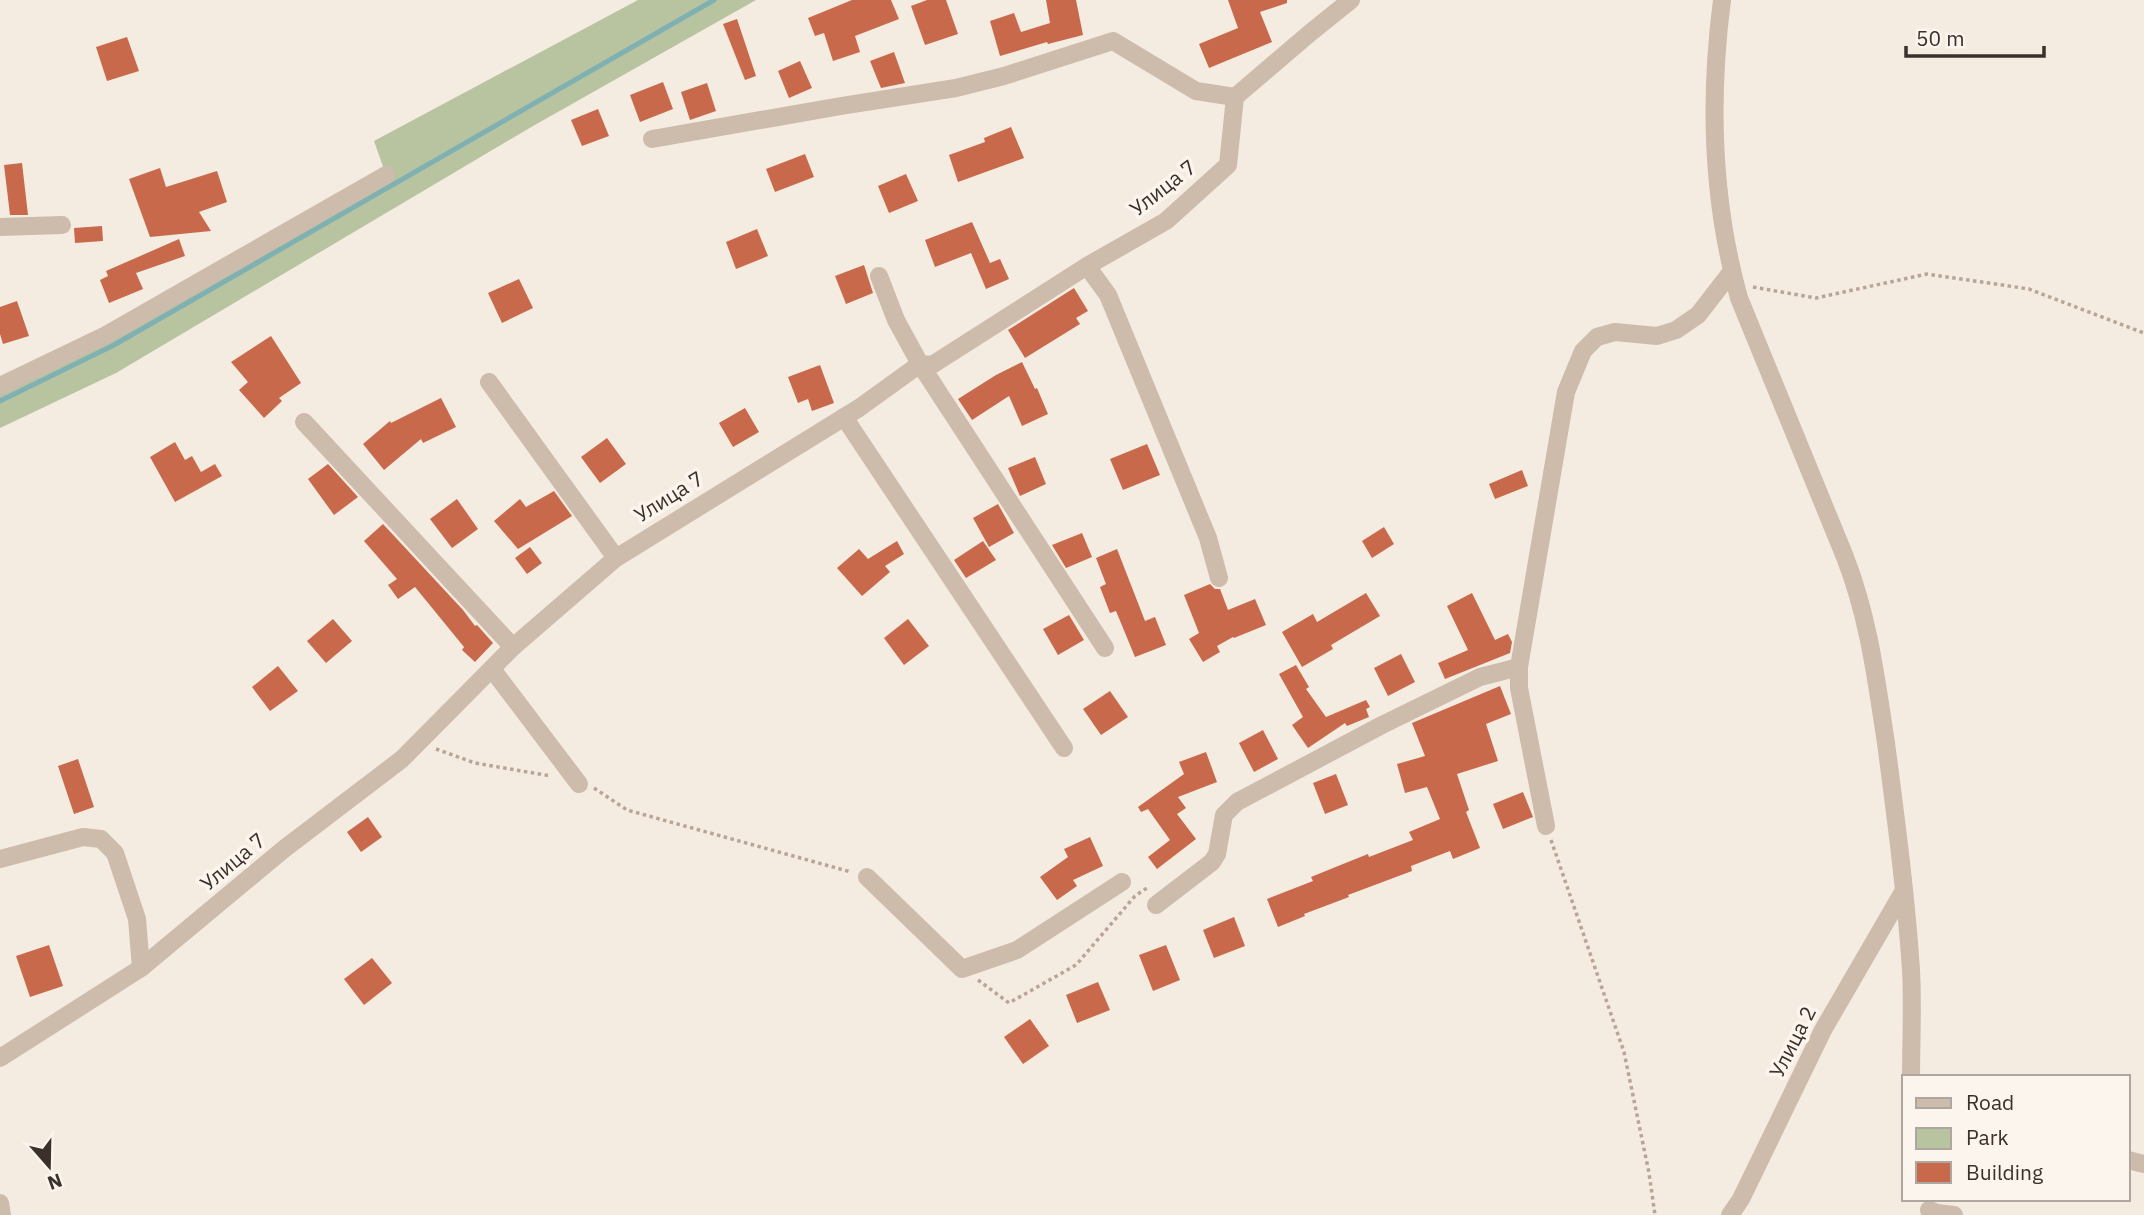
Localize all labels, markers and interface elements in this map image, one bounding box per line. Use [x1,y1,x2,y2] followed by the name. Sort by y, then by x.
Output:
[1906,14,2044,58] scale bar
[1916,24,1965,52] text: 50 m
[1124,153,1201,222] street label: Улица 7
[628,464,708,528] street label: Улица 7
[194,826,271,897] street label: Улица 7
[1762,1001,1822,1082] street label: Улица 2
[1902,1075,2130,1201] legend
[1966,1088,2014,1116] text: Road
[1966,1123,2009,1151] text: Park
[14,1131,84,1201] north arrow
[1966,1158,2043,1186] text: Building
[44,1168,65,1196] text: N

